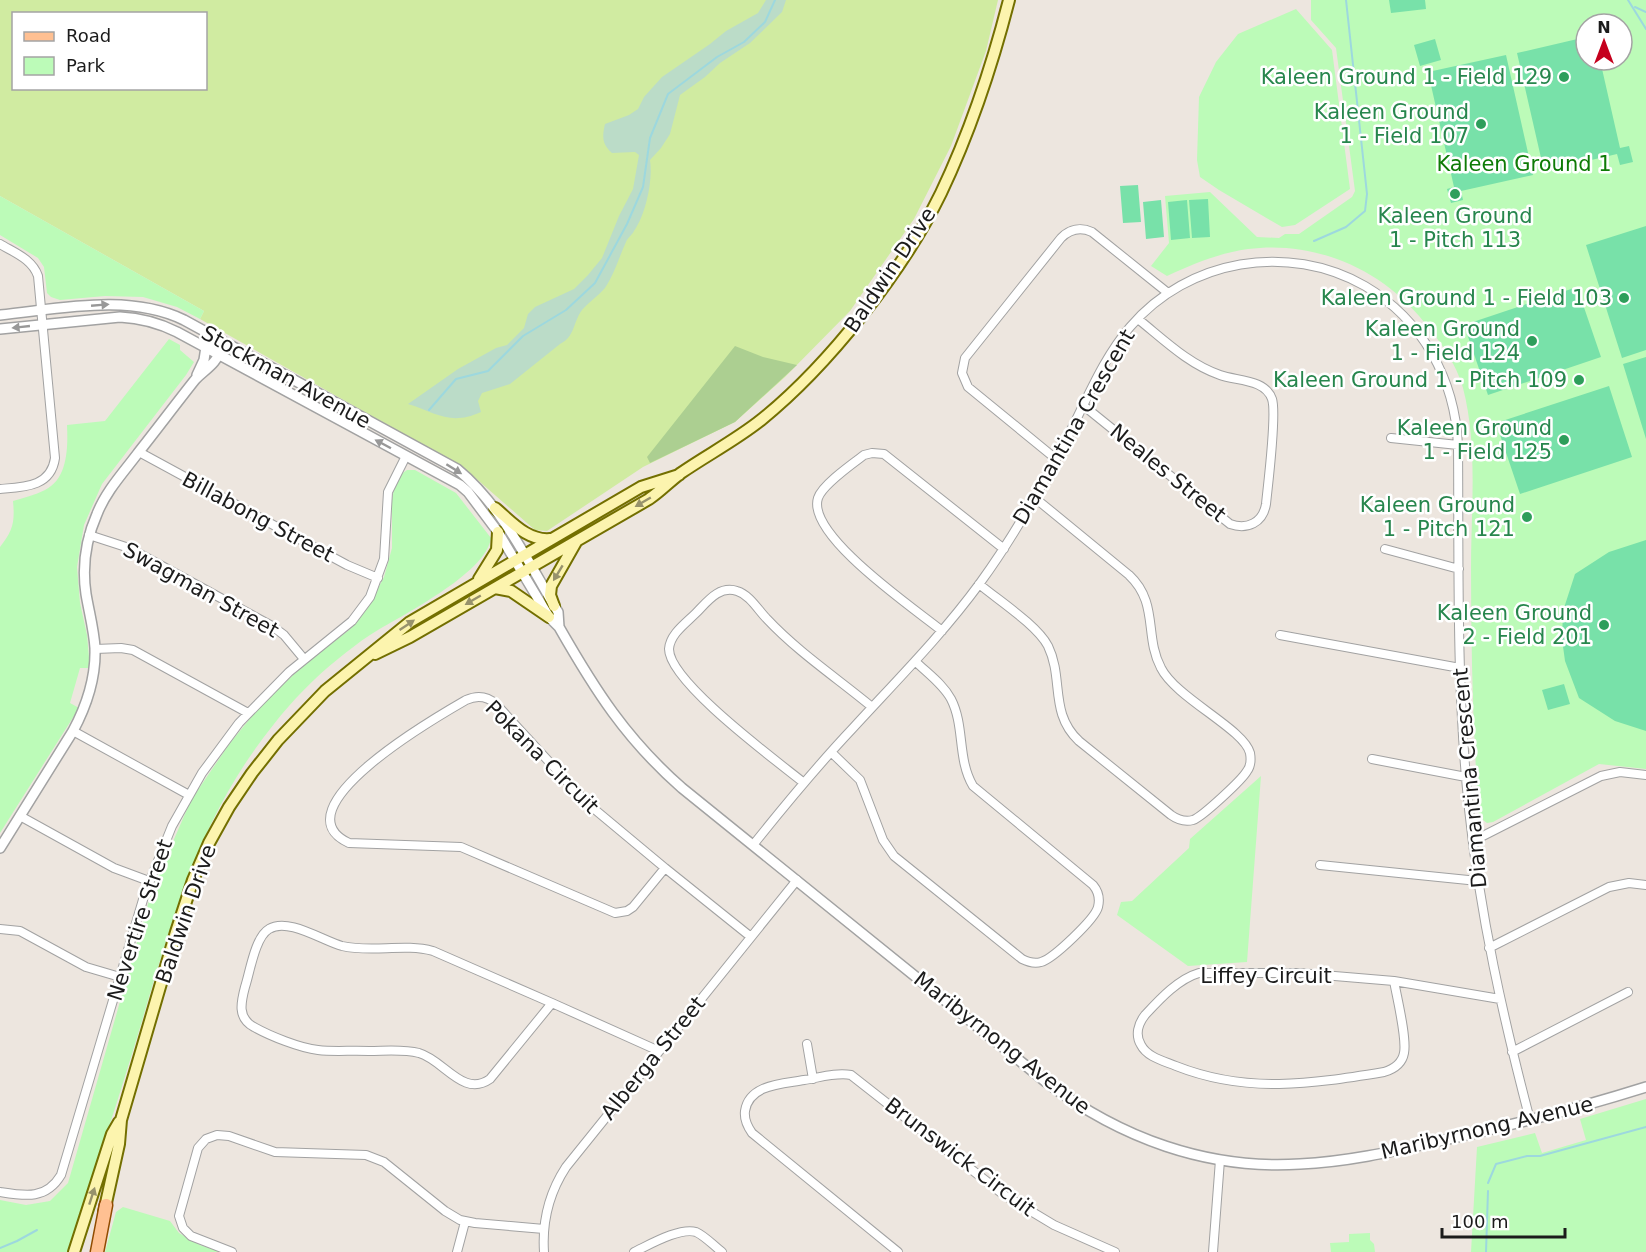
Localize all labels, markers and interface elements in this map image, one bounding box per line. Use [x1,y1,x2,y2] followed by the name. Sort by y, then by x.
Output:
[12,12,207,90] legend
[1574,12,1634,72] north arrow
[1597,18,1611,37] text: N
[66,25,111,46] text: Road
[66,55,105,76] text: Park
[1261,65,1552,89] place label: Kaleen Ground 1 - Field 129
[1557,70,1571,84] marker: Kaleen Ground 1 - Field 129
[1314,100,1469,148] place label: Kaleen Ground 1 - Field 107
[1474,117,1488,131] marker: Kaleen Ground 1 - Field 107
[1436,152,1612,176] park label: Kaleen Ground 1
[1448,187,1462,201] marker: Kaleen Ground 1 - Pitch 113
[839,203,941,337] street label: Baldwin Drive
[1377,204,1533,252] place label: Kaleen Ground 1 - Pitch 113
[1321,286,1612,310] place label: Kaleen Ground 1 - Field 103
[1617,291,1631,305] marker: Kaleen Ground 1 - Field 103
[90,300,109,310] one-way arrow
[1365,317,1520,365] place label: Kaleen Ground 1 - Field 124
[197,321,375,433] street label: Stockman Avenue
[12,322,31,332] one-way arrow
[1008,325,1140,529] street label: Diamantina Crescent
[1525,334,1539,348] marker: Kaleen Ground 1 - Field 124
[1273,368,1567,392] place label: Kaleen Ground 1 - Pitch 109
[1572,373,1586,387] marker: Kaleen Ground 1 - Pitch 109
[1397,416,1552,464] place label: Kaleen Ground 1 - Field 125
[1105,419,1231,527] street label: Neales Street
[1557,433,1571,447] marker: Kaleen Ground 1 - Field 125
[375,439,392,449] one-way arrow
[446,463,462,474] one-way arrow
[178,467,338,567] street label: Billabong Street
[1360,493,1515,541] place label: Kaleen Ground 1 - Pitch 121
[634,497,651,507] one-way arrow
[1520,510,1534,524] marker: Kaleen Ground 1 - Pitch 121
[119,537,283,643] street label: Swagman Street
[553,565,564,581] one-way arrow
[465,595,481,606] one-way arrow
[1437,601,1592,649] place label: Kaleen Ground 2 - Field 201
[1597,618,1611,632] marker: Kaleen Ground 2 - Field 201
[398,619,415,630] one-way arrow
[1448,667,1492,889] street label: Diamantina Crescent
[481,696,603,818] street label: Pokana Circuit
[103,836,177,1004] street label: Nevertire Street
[151,841,221,987] street label: Baldwin Drive
[1200,964,1332,988] street label: Liffey Circuit
[909,967,1095,1119] street label: Maribyrnong Avenue
[596,992,710,1124] street label: Alberga Street
[1379,1092,1595,1164] street label: Maribyrnong Avenue
[880,1093,1040,1221] street label: Brunswick Circuit
[87,1187,97,1205] one-way arrow
[1442,1201,1565,1239] scale bar
[1451,1211,1509,1232] text: 100 m

